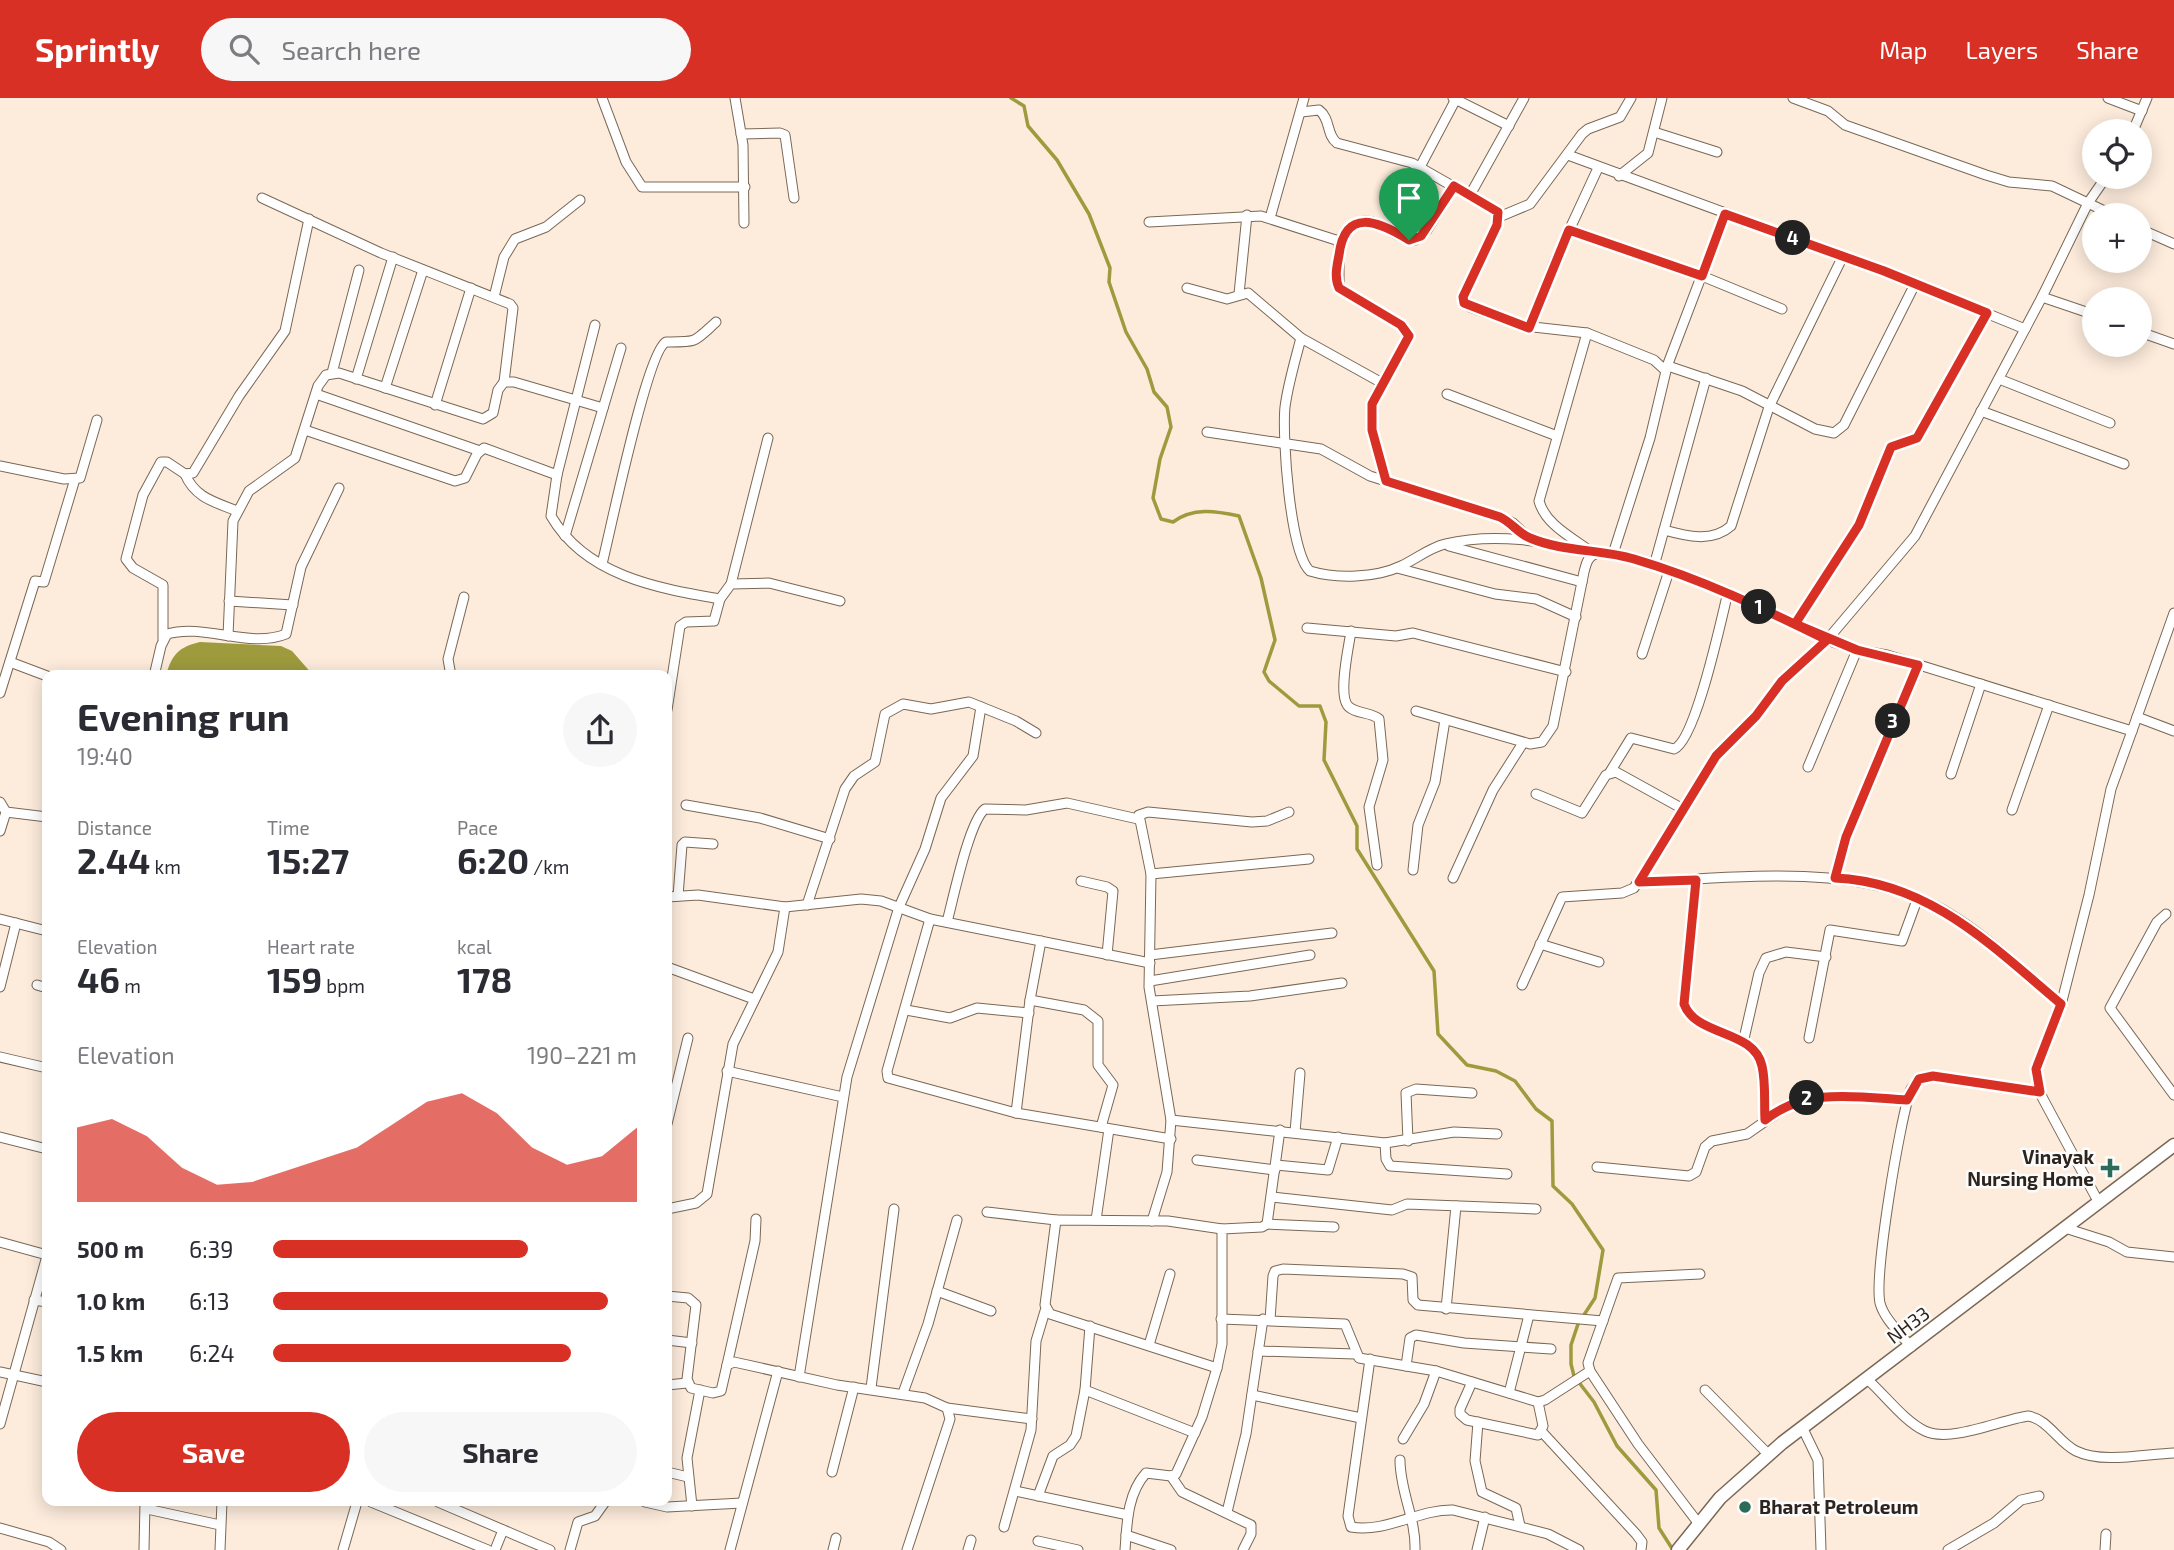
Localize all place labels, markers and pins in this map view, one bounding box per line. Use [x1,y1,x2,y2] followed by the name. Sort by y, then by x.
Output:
[1379,168,1439,240] pin
[1776,220,1811,256] pin: 4
[1742,589,1776,624] pin: 1
[1876,704,1910,738] pin: 3
[1790,1080,1825,1116] pin: 2
[1967,1145,2094,1190] place label: Vinayak Nursing Home
[2100,1158,2120,1178] marker: Vinayak Nursing Home
[1759,1495,1919,1518] place label: Bharat Petroleum
[1737,1499,1753,1515] marker: Bharat Petroleum

